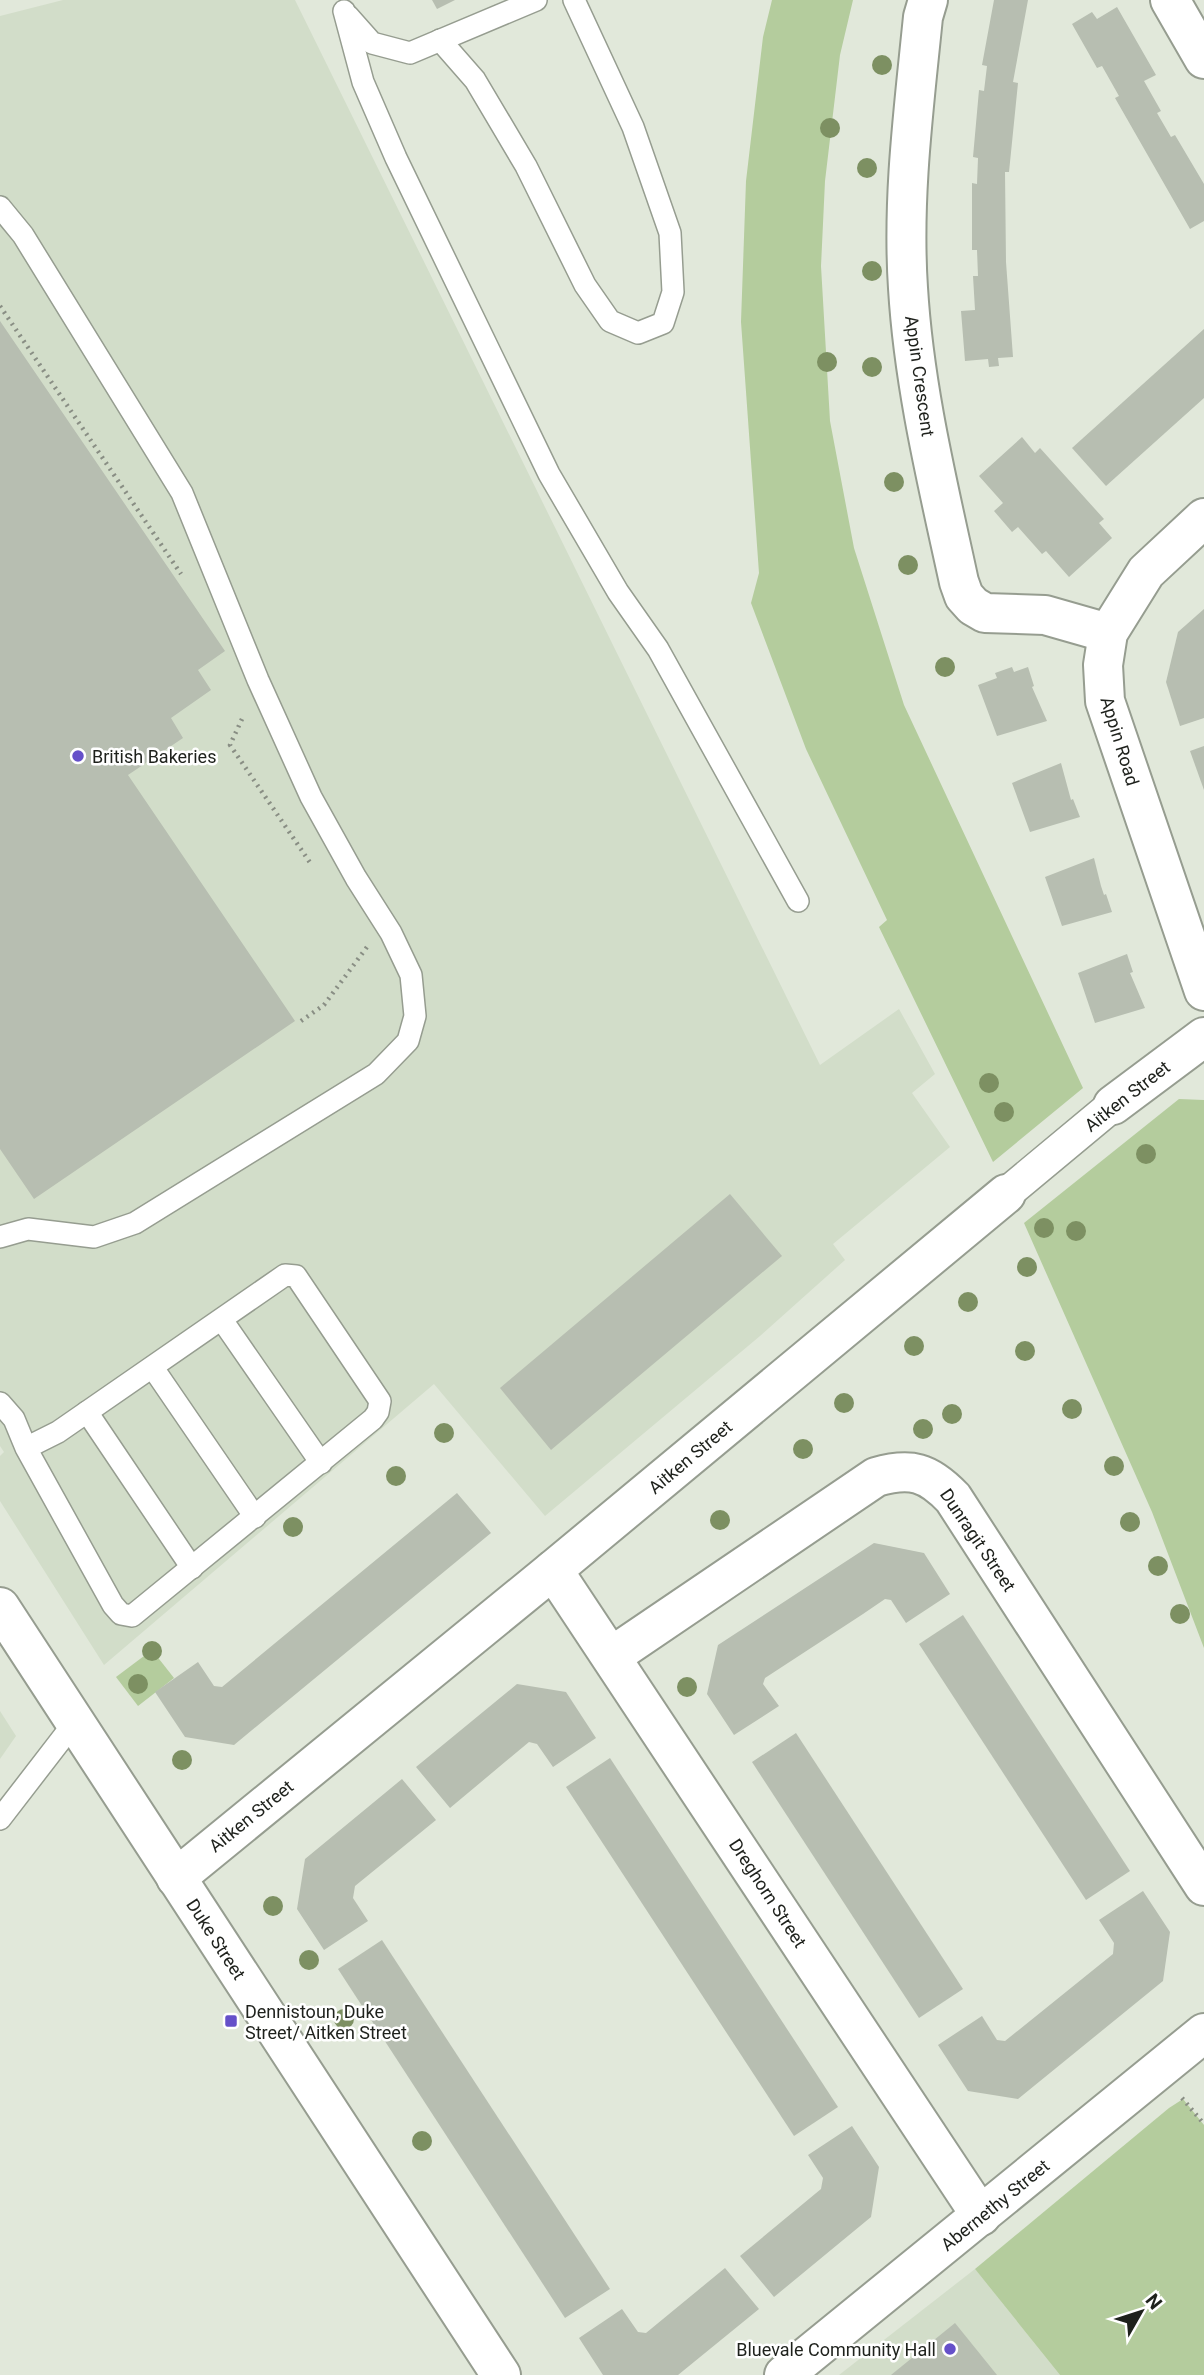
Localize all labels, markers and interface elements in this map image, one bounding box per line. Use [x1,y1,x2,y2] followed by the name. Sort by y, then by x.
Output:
[901,314,939,438] street label: Appin Crescent
[1097,694,1143,788] street label: Appin Road
[92,746,216,767] place label: British Bakeries
[70,748,86,764] marker: British Bakeries
[1080,1056,1174,1136] street label: Aitken Street
[644,1416,736,1498] street label: Aitken Street
[936,1485,1020,1596] street label: Dunragit Street
[205,1776,297,1856] street label: Aitken Street
[725,1835,811,1951] street label: Dreghorn Street
[182,1895,250,1983] street label: Duke Street
[245,2001,407,2043] place label: Dennistoun, Duke Street/ Aitken Street
[223,2013,239,2029] marker: Dennistoun, Duke Street/ Aitken Street
[937,2155,1053,2255] street label: Abernethy Street
[1106,2277,1176,2347] north arrow
[1141,2289,1167,2314] text: N
[736,2339,936,2360] place label: Bluevale Community Hall
[942,2341,958,2357] marker: Bluevale Community Hall

